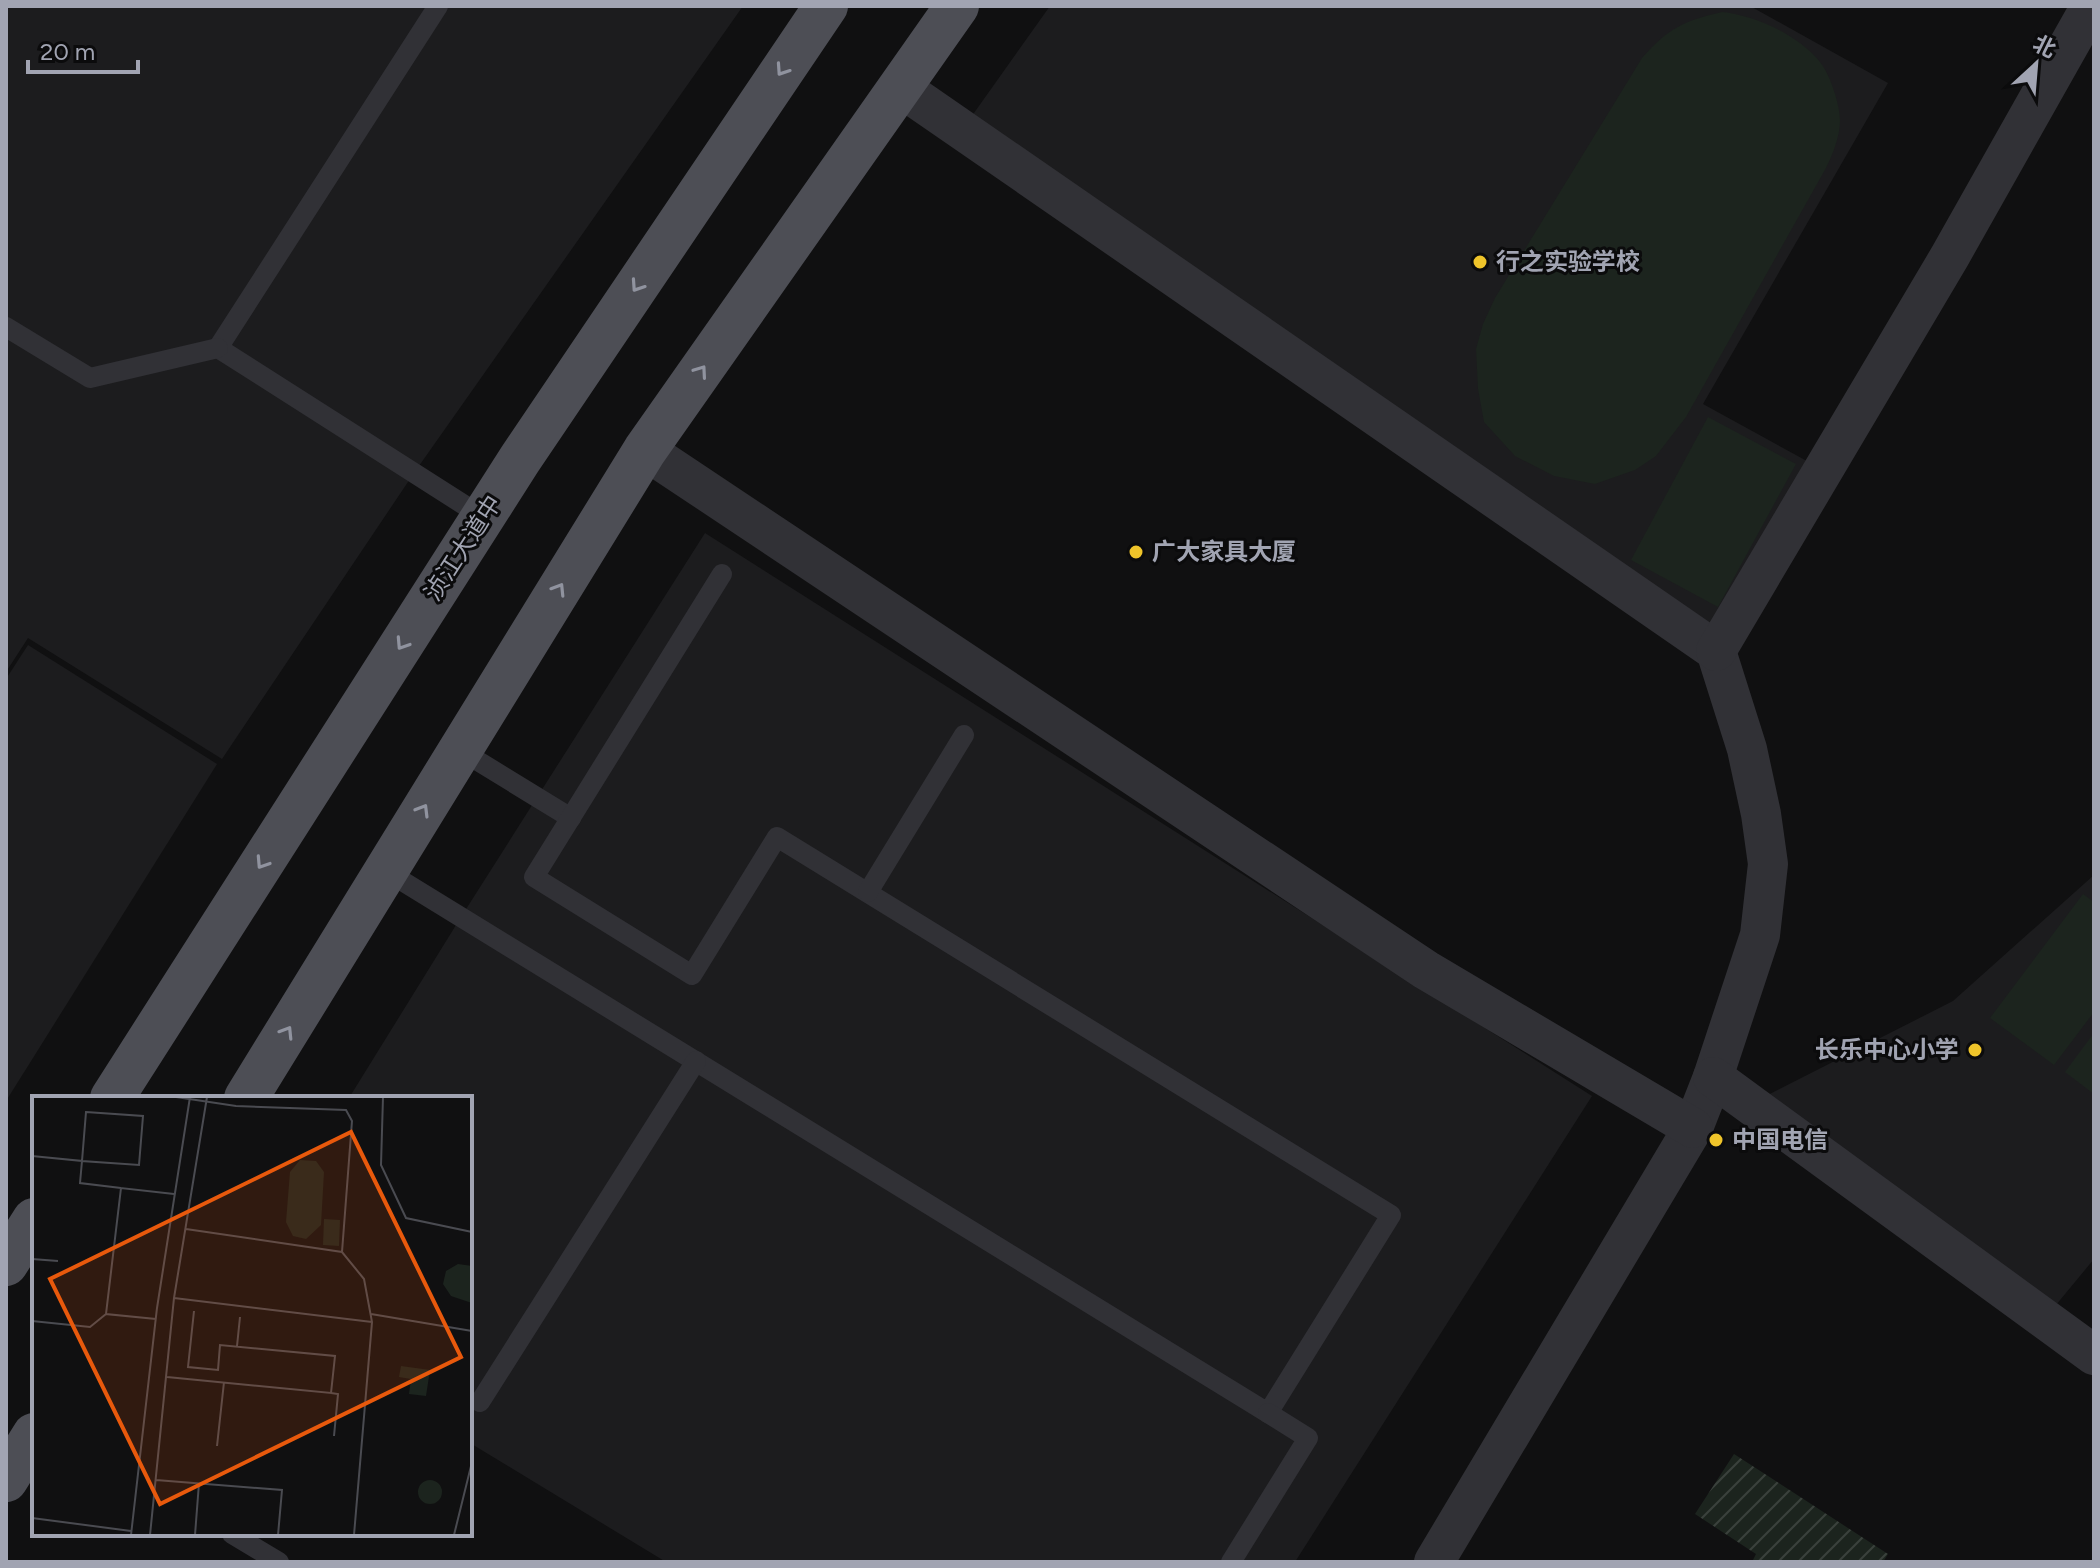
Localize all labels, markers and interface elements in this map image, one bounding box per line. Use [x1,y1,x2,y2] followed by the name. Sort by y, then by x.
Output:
[28,24,138,74] scale bar
[1996,24,2076,104] north arrow
[2029,30,2060,63] text: 北
[40,37,95,66] text: 20 m
[777,62,792,76] one-way arrow
[1496,247,1640,276] place label: 行之实验学校
[1471,253,1489,271] marker: 行之实验学校
[632,278,647,292] one-way arrow
[691,365,706,379] one-way arrow
[418,490,507,606] street label: 浈江大道中
[1152,537,1296,566] place label: 广大家具大厦
[1127,543,1145,561] marker: 广大家具大厦
[550,583,565,598] one-way arrow
[397,635,412,650] one-way arrow
[413,804,429,819] one-way arrow
[257,854,272,869] one-way arrow
[277,1026,292,1041] one-way arrow
[1815,1035,1959,1064] place label: 长乐中心小学
[1966,1041,1984,1059] marker: 长乐中心小学
[32,1096,472,1536] inset map
[1732,1125,1828,1154] place label: 中国电信
[1707,1131,1725,1149] marker: 中国电信

